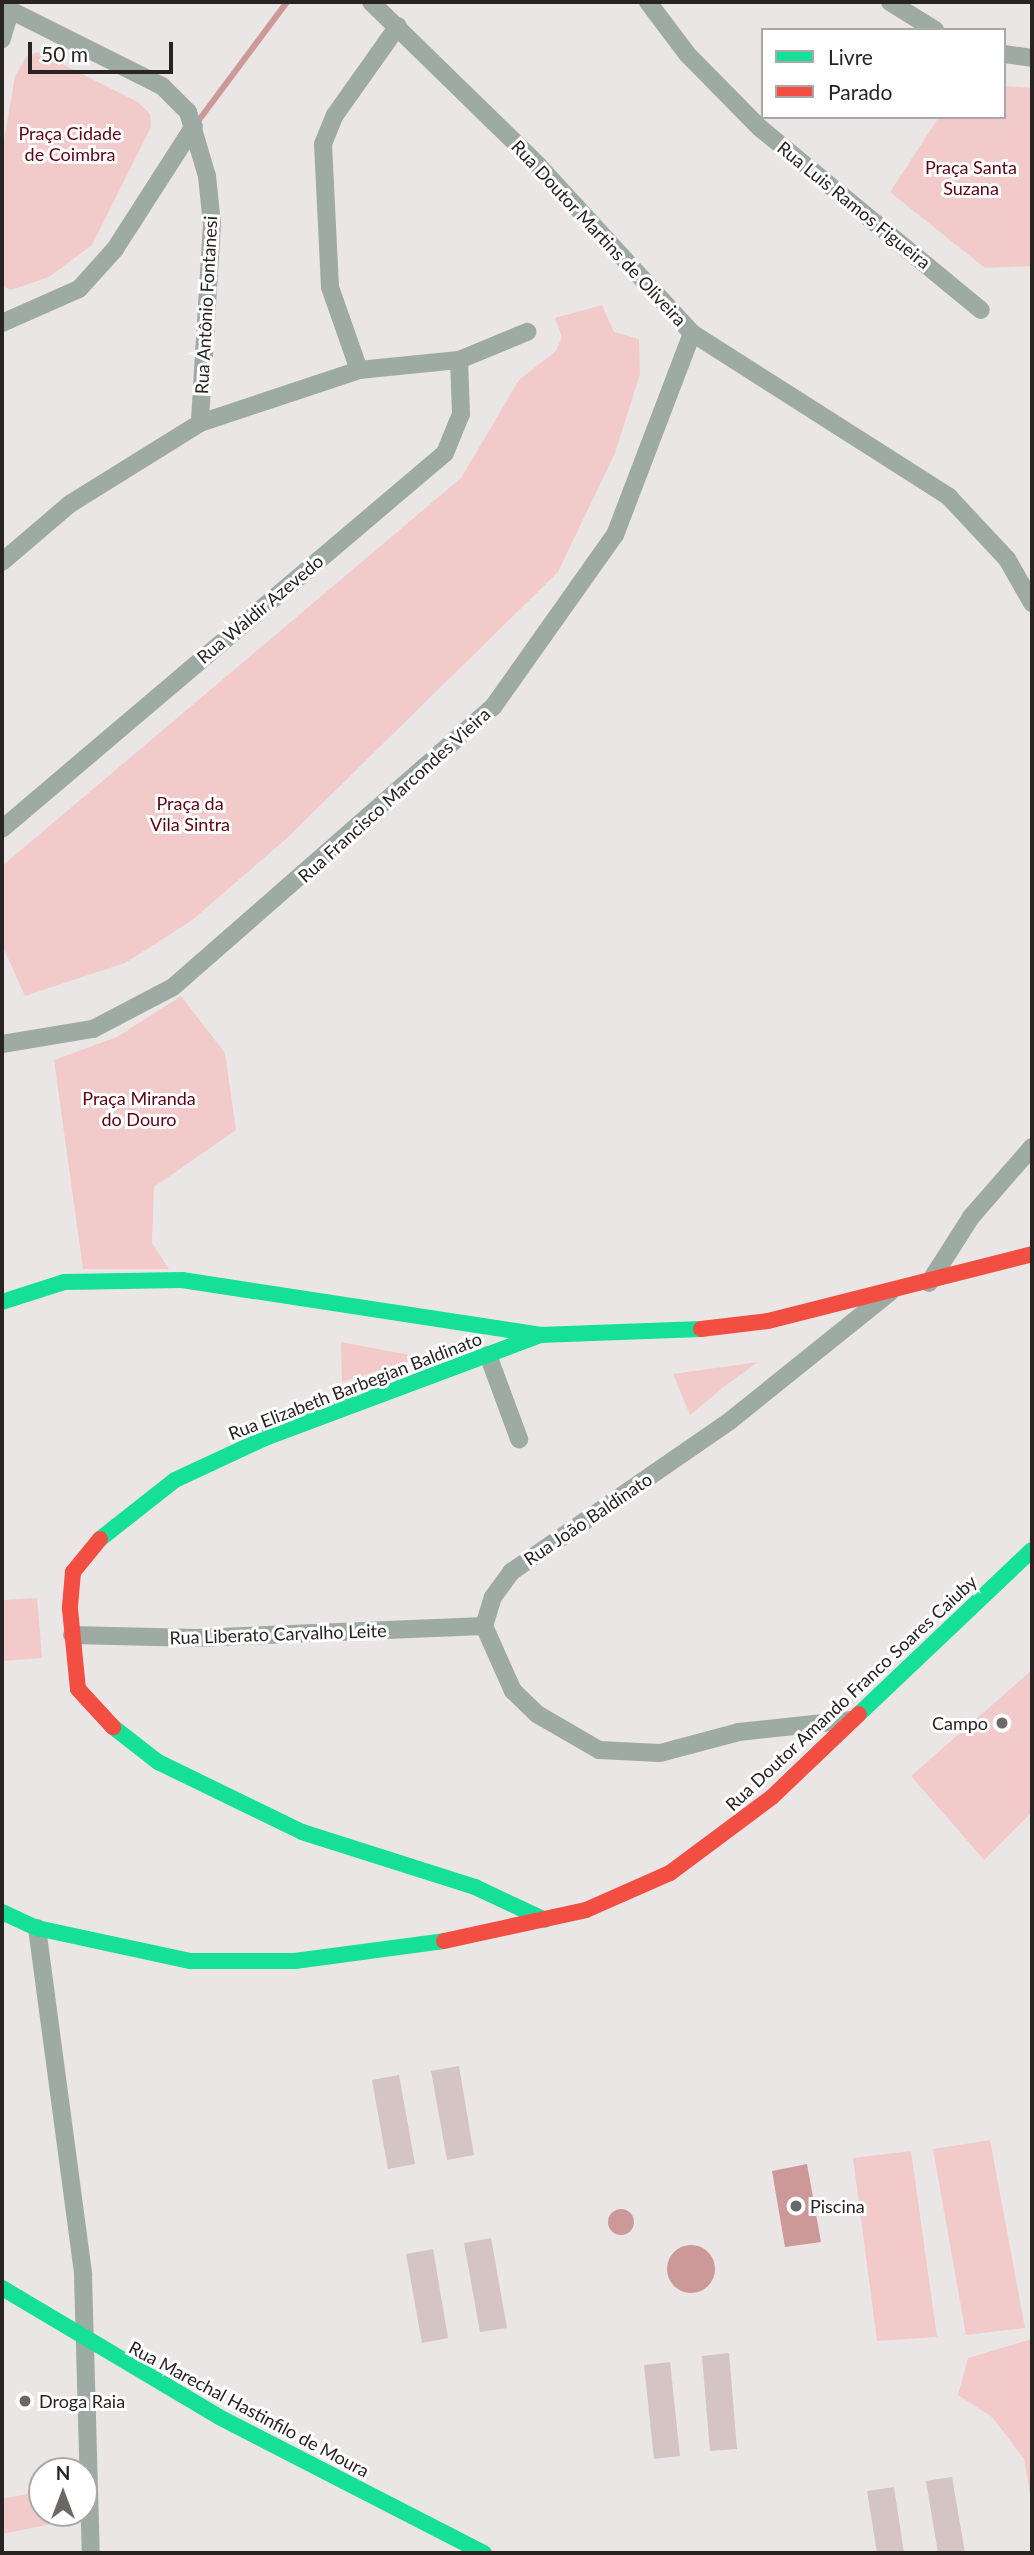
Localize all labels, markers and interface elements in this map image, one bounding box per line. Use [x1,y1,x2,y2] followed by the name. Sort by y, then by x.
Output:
[32,28,177,72] scale bar
[761,28,1006,119] legend
[41,41,88,66] text: 50 m
[828,44,873,69] text: Livre
[828,79,892,104] text: Parado
[18,123,122,166] park label: Praça Cidade de Coimbra
[507,135,691,331] street label: Rua Doutor Martins de Oliveira
[773,137,935,273] street label: Rua Luis Ramos Figueira
[925,157,1017,200] park label: Praça Santa Suzana
[191,215,221,395] street label: Rua Antônio Fontanesi
[192,550,328,668] street label: Rua Waldir Azevedo
[293,703,495,887] street label: Rua Francisco Marcondes Vieira
[150,793,230,836] park label: Praça da Vila Sintra
[82,1088,196,1130] park label: Praça Miranda do Douro
[225,1328,485,1444] street label: Rua Elizabeth Barbegian Baldinato
[520,1468,656,1570] street label: Rua João Baldinato
[721,1570,981,1816] street label: Rua Doutor Amando Franco Soares Caiuby
[169,1619,387,1649] street label: Rua Liberato Carvalho Leite
[932,1712,988,1734] place label: Campo
[994,1715,1010,1731] marker: Campo
[810,2195,865,2217] place label: Piscina
[788,2198,804,2214] marker: Piscina
[125,2336,373,2482] street label: Rua Marechal Hastinfilo de Moura
[39,2390,125,2412] place label: Droga Raia
[17,2393,33,2409] marker: Droga Raia
[28,2457,98,2527] north arrow
[56,2461,70,2484] text: N

